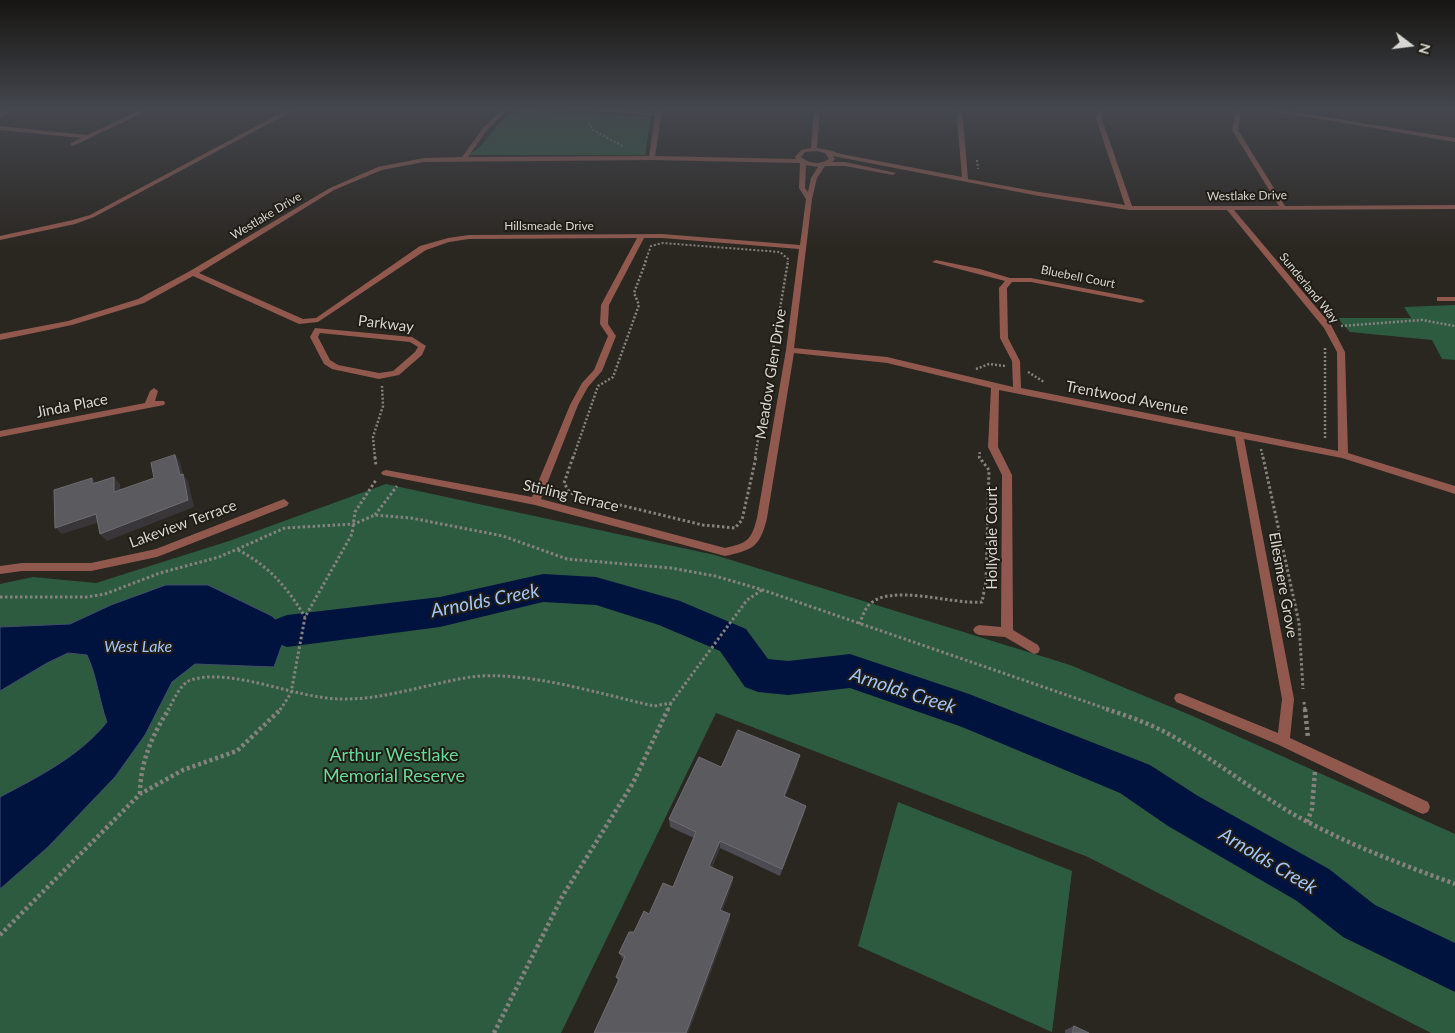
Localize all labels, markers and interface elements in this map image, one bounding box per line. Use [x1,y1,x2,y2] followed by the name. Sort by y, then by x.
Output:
[1385,20,1435,70] north arrow
[1415,42,1435,56] text: N
[1207,188,1287,204] street label: Westlake Drive
[228,189,304,243] street label: Westlake Drive
[504,219,594,233] street label: Hillsmeade Drive
[1276,250,1342,326] street label: Sunderland Way
[1040,263,1116,291] street label: Bluebell Court
[752,308,790,440] street label: Meadow Glen Drive
[357,312,415,336] street label: Parkway
[1064,377,1190,419] street label: Trentwood Avenue
[35,390,109,422] street label: Jinda Place
[521,476,621,516] street label: Stirling Terrace
[983,486,1001,590] street label: Hollydale Court
[127,496,239,552] street label: Lakeview Terrace
[1265,531,1301,639] street label: Ellesmere Grove
[429,579,541,623] water label: Arnolds Creek
[104,637,172,657] water label: West Lake
[847,663,959,719] water label: Arnolds Creek
[323,744,465,786] park label: Arthur Westlake Memorial Reserve
[1215,823,1321,899] water label: Arnolds Creek

